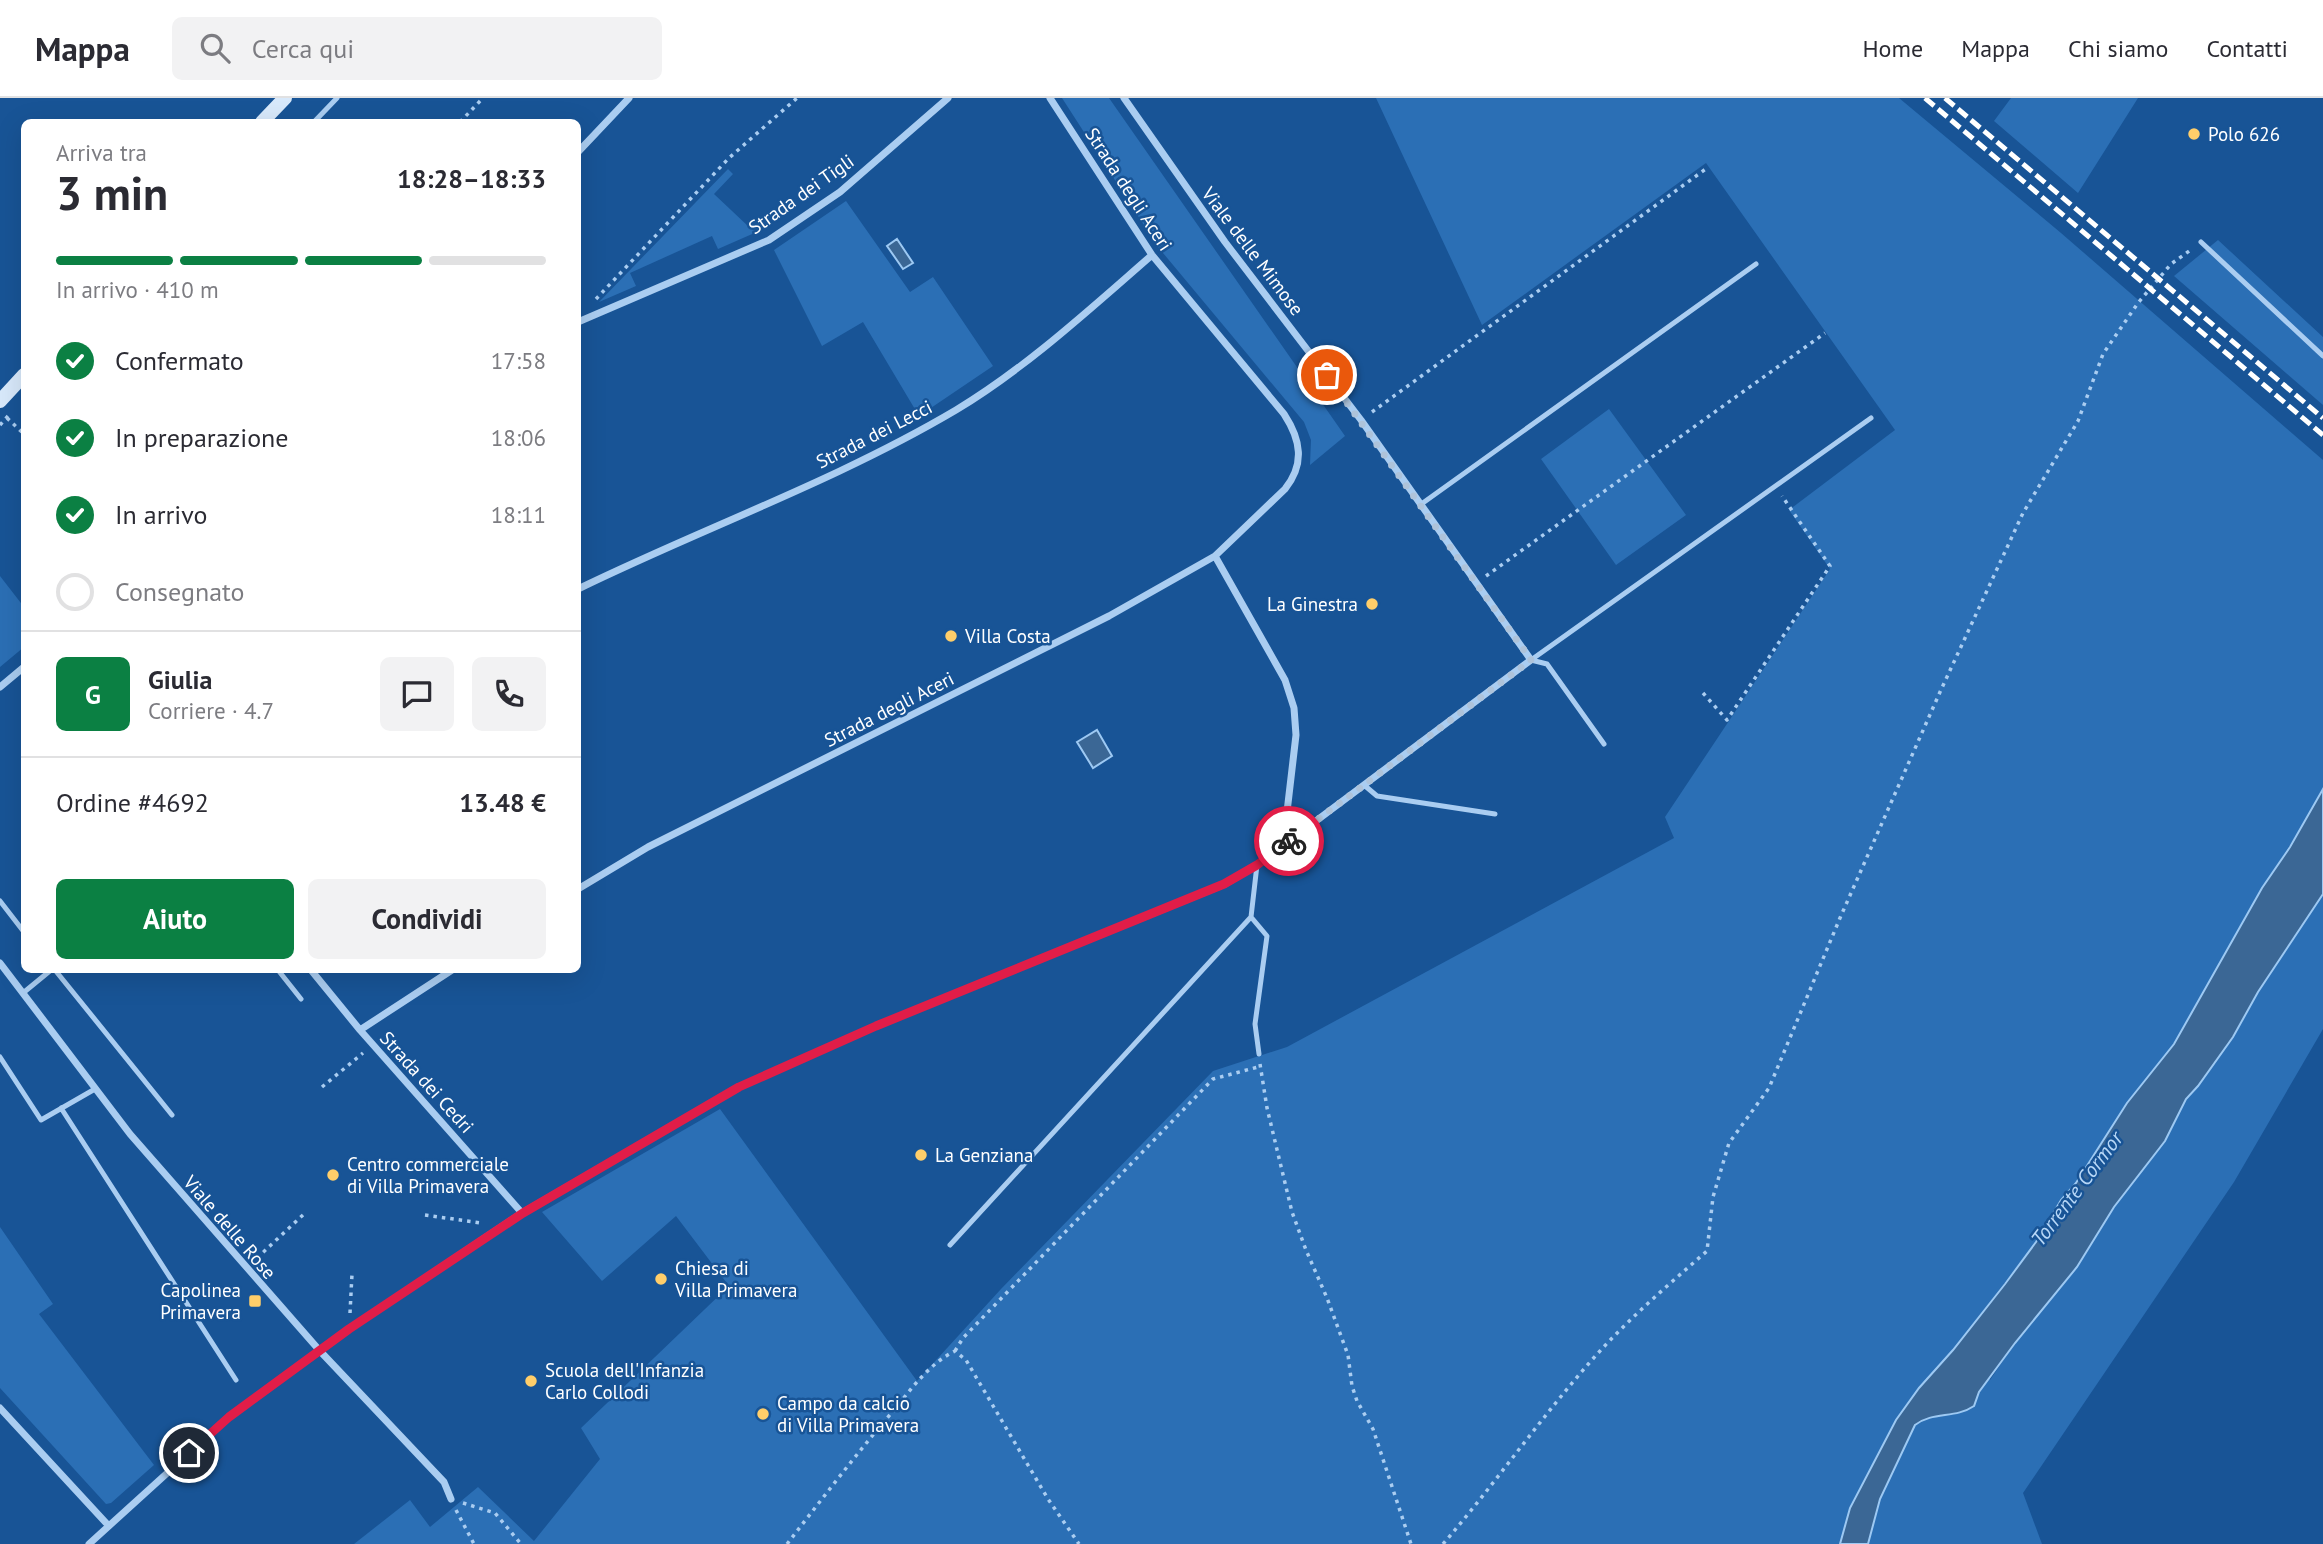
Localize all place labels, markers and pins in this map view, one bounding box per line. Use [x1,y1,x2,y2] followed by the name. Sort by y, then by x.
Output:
[2208,122,2280,146] place label: Polo 626
[2186,126,2202,142] marker: Polo 626
[1297,345,1357,405] pin
[1267,592,1358,616] place label: La Ginestra
[1364,596,1380,612] marker: La Ginestra
[964,624,1051,648] place label: Villa Costa
[943,628,959,644] marker: Villa Costa
[935,1143,1033,1167] place label: La Genziana
[913,1147,929,1163] marker: La Genziana
[347,1152,509,1198] place label: Centro commerciale di Villa Primavera
[325,1167,341,1183] marker: Centro commerciale di Villa Primavera
[674,1256,797,1302] place label: Chiesa di Villa Primavera
[653,1271,669,1287] marker: Chiesa di Villa Primavera
[160,1278,241,1324] place label: Capolinea Primavera
[247,1293,263,1309] marker: Capolinea Primavera
[545,1358,704,1404] place label: Scuola dell'Infanzia Carlo Collodi
[523,1373,539,1389] marker: Scuola dell'Infanzia Carlo Collodi
[777,1391,919,1437] place label: Campo da calcio di Villa Primavera
[755,1406,771,1422] marker: Campo da calcio di Villa Primavera
[159,1423,219,1483] pin

